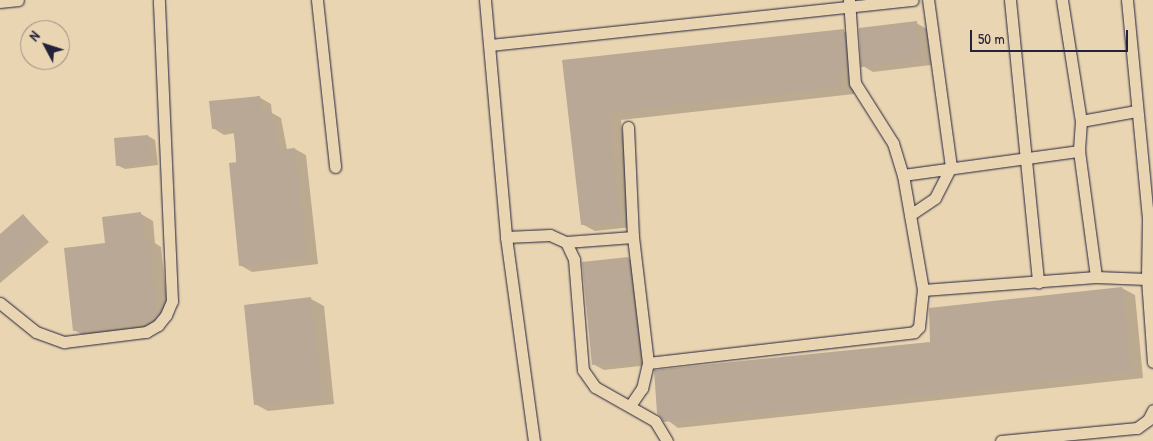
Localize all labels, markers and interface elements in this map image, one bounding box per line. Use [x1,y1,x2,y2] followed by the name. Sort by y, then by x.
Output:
[20,20,70,70] north arrow
[973,20,1130,52] scale bar
[24,27,44,45] text: N
[978,28,1005,49] text: 50 m

